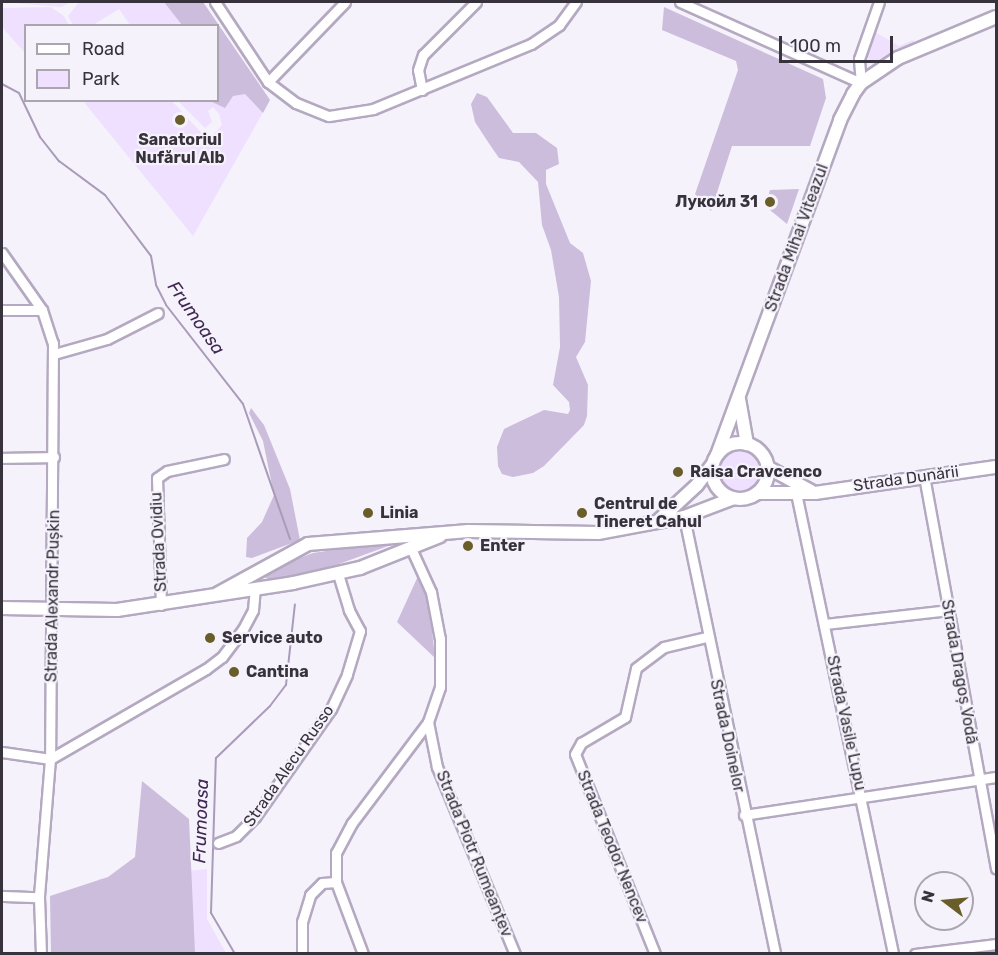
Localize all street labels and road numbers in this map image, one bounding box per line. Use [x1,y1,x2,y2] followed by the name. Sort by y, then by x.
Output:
[761,161,833,315] street label: Strada Mihai Viteazul
[852,462,960,496] street label: Strada Dunării
[147,492,171,592] street label: Strada Ovidiu
[42,509,64,683] street label: Strada Alexandr Pușkin
[937,598,981,746] street label: Strada Dragoș Vodă
[822,654,870,792] street label: Strada Vasile Lupu
[706,678,748,794] street label: Strada Doinelor
[240,701,338,831] street label: Strada Alecu Russo
[572,767,652,927] street label: Strada Teodor Nencev
[432,768,516,940] street label: Strada Piotr Rumeanțev

